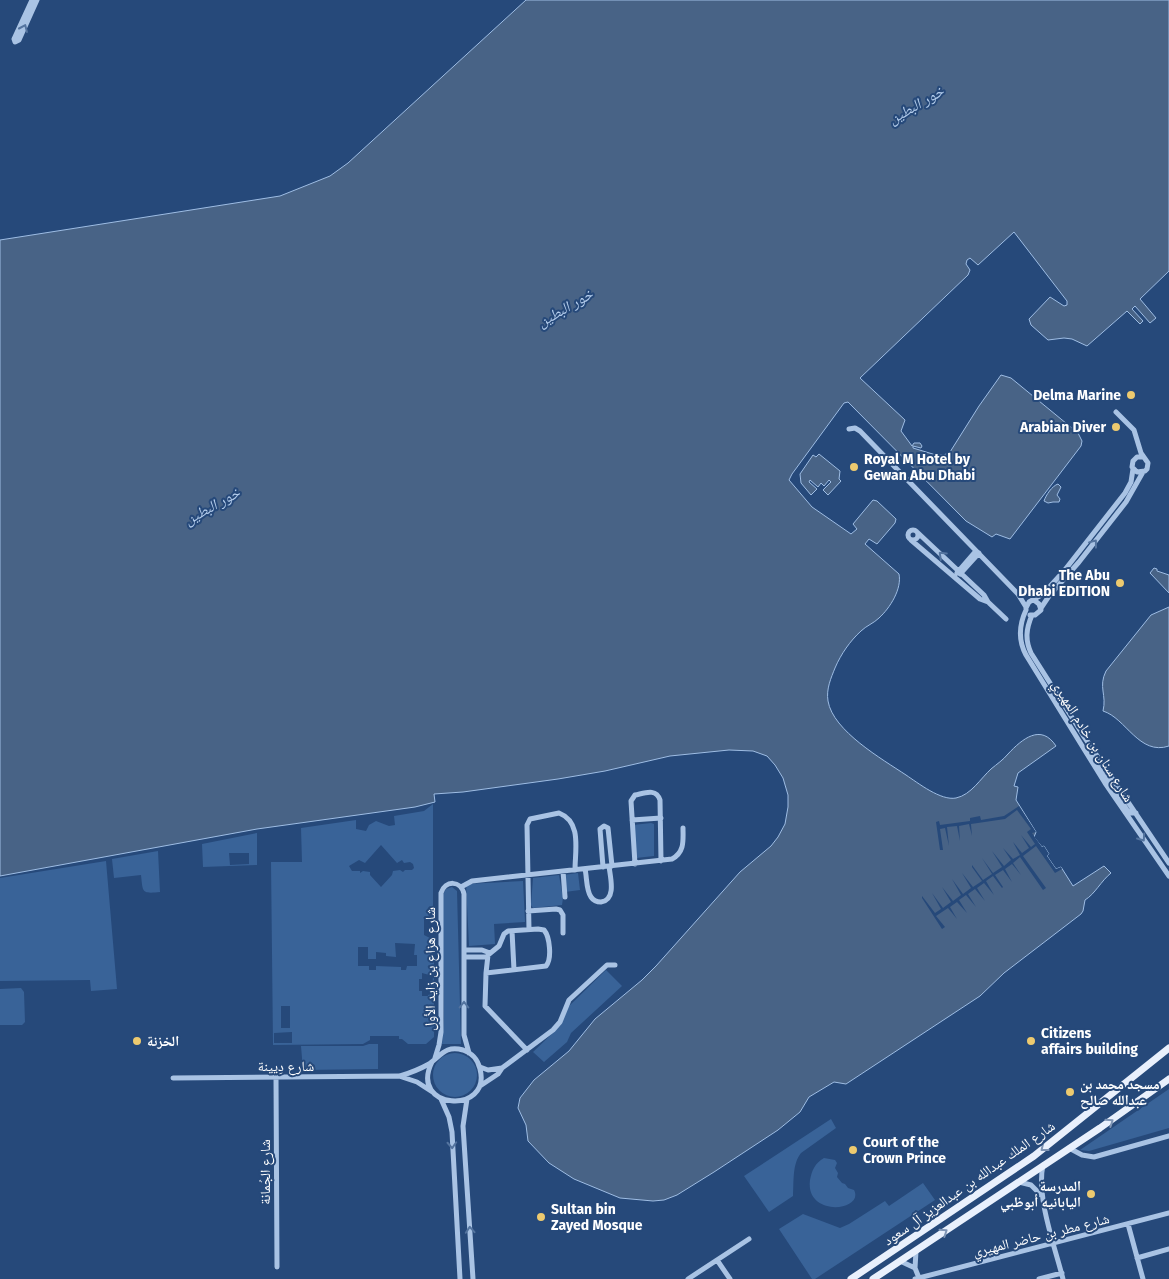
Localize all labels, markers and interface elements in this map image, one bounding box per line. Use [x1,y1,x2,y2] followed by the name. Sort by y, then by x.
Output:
[18,24,29,33] one-way arrow
[885,82,947,128] water label: خور البطين
[534,285,596,331] water label: خور البطين
[1033,387,1121,404] place label: Delma Marine
[1125,389,1137,401] marker: Delma Marine
[1019,419,1106,436] place label: Arabian Diver
[1110,421,1122,433] marker: Arabian Diver
[864,451,975,484] place label: Royal M Hotel by Gewan Abu Dhabi
[848,461,860,473] marker: Royal M Hotel by Gewan Abu Dhabi
[181,483,243,529] water label: خور البطين
[1088,539,1097,549] one-way arrow
[938,552,947,561] one-way arrow
[1018,567,1110,600] place label: The Abu Dhabi EDITION
[1114,577,1126,589] marker: The Abu Dhabi EDITION
[1046,677,1137,807] street label: شارع سنان بن خادم المهيري
[1136,832,1145,842] one-way arrow
[422,907,440,1031] street label: شارع هزاع بن زايد الأول
[459,1001,469,1008] one-way arrow
[1041,1025,1138,1058] place label: Citizens affairs building
[147,1033,179,1050] place label: الخزنة
[131,1035,143,1047] marker: الخزنة
[1025,1035,1037,1047] marker: Citizens affairs building
[258,1058,314,1076] street label: شارع دِيينة
[1080,1076,1160,1109] place label: مسجد محمد بن عبدالله صالح
[1064,1086,1076,1098] marker: مسجد محمد بن عبدالله صالح
[880,1117,1059,1250] street label: شارع الملك عبدالله بن عبدالعزيز آل سعود
[1105,1118,1114,1128] one-way arrow
[863,1134,946,1167] place label: Court of the Crown Prince
[257,1139,275,1205] street label: شارع الجُمانة
[447,1142,458,1150] one-way arrow
[1040,1142,1050,1151] one-way arrow
[847,1144,859,1156] marker: Court of the Crown Prince
[1000,1178,1081,1213] place label: المدرسة اليابانيه أبوظبي
[1085,1188,1097,1200] marker: المدرسة اليابانيه أبوظبي
[551,1201,643,1234] place label: Sultan bin Zayed Mosque
[971,1210,1112,1263] street label: شارع مطر بن حاضر المهيري
[535,1211,547,1223] marker: Sultan bin Zayed Mosque
[464,1226,475,1234] one-way arrow
[938,1229,947,1238] one-way arrow

